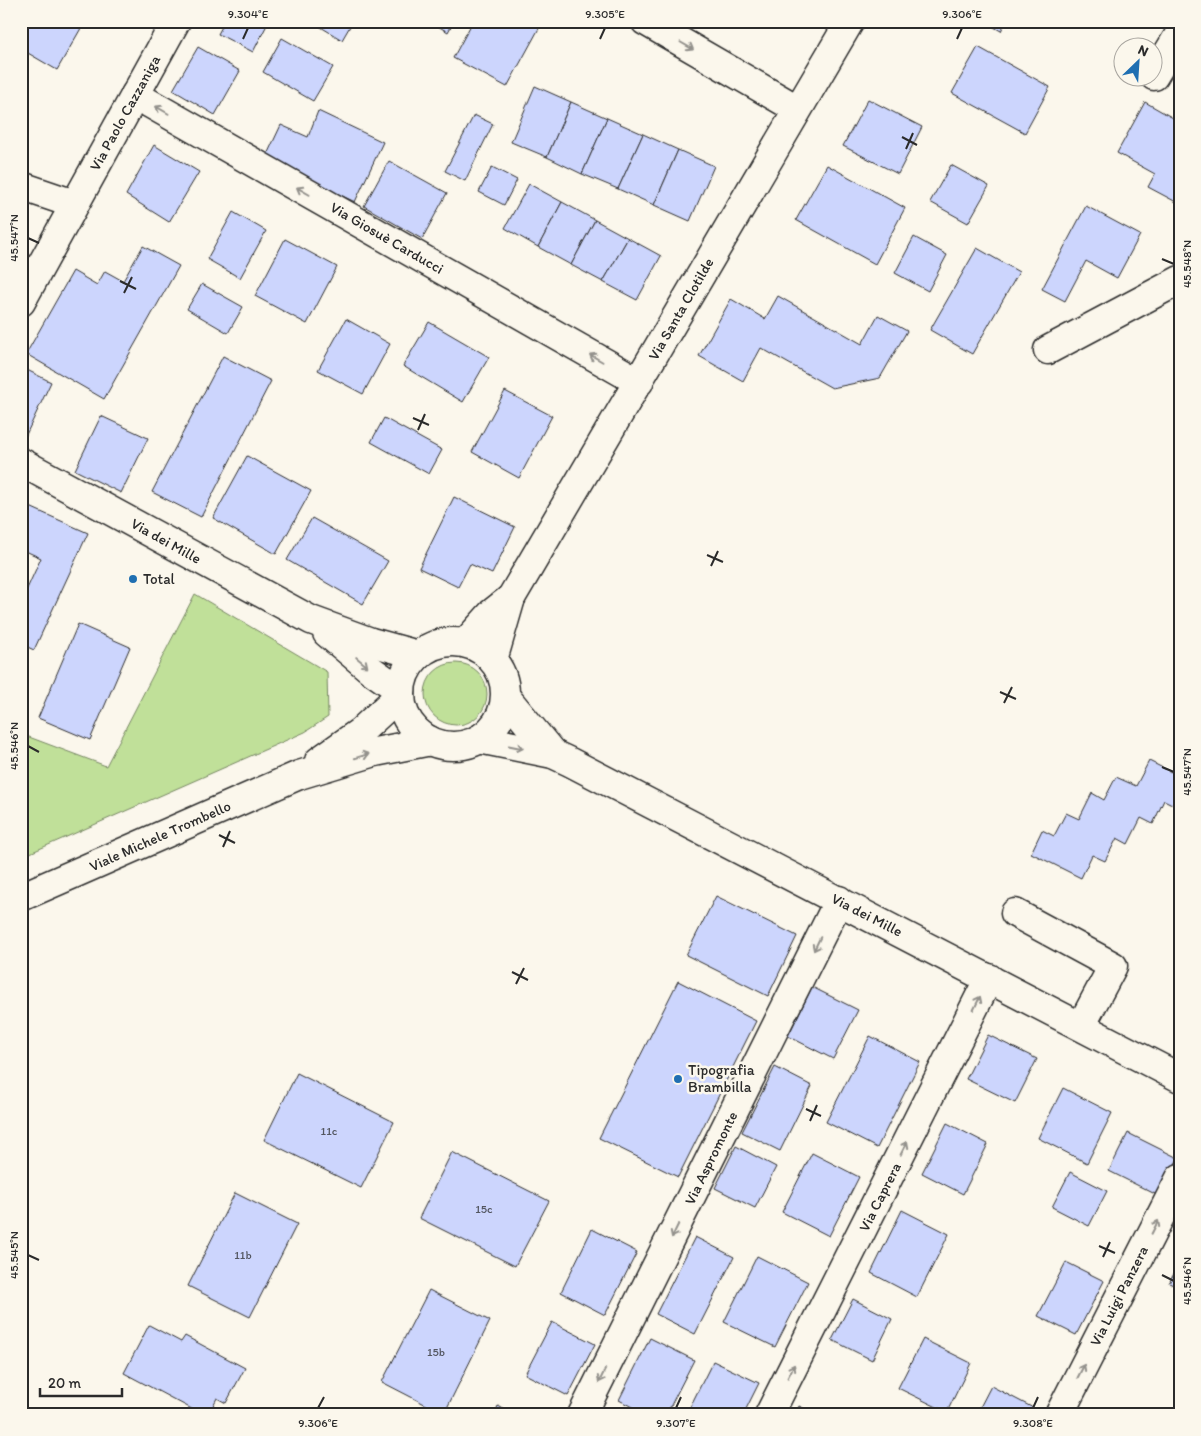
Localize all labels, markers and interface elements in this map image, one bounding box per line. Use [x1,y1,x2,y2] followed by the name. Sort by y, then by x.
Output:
[228,7,269,21] text: 9.304°E
[585,7,625,21] text: 9.305°E
[942,7,982,21] text: 9.306°E
[1114,38,1164,88] north arrow
[679,41,694,51] one-way arrow
[1135,41,1151,60] text: N
[86,52,164,174] street label: Via Paolo Cazzaniga
[155,105,169,115] one-way arrow
[296,185,311,195] one-way arrow
[327,198,447,278] street label: Via Giosuè Carducci
[7,214,21,262] text: 45.547°N
[1180,240,1194,288] text: 45.548°N
[644,255,718,363] street label: Via Santa Clotilde
[590,352,604,362] one-way arrow
[128,514,204,568] street label: Via dei Mille
[143,570,176,588] place label: Total
[127,573,139,585] marker: Total
[355,656,368,667] one-way arrow
[7,722,21,770] text: 45.546°N
[507,743,523,752] one-way arrow
[1180,748,1194,796] text: 45.547°N
[354,750,370,760] one-way arrow
[86,797,234,875] street label: Viale Michele Trombello
[828,889,906,941] street label: Via dei Mille
[812,936,821,951] one-way arrow
[973,996,983,1011] one-way arrow
[688,1061,755,1096] place label: Tipografia Brambilla
[672,1073,684,1085] marker: Tipografia Brambilla
[681,1108,741,1208] street label: Via Aspromonte
[321,1124,338,1138] house number: 11c
[900,1141,909,1156] one-way arrow
[855,1159,905,1234] street label: Via Caprera
[475,1202,493,1216] house number: 15c
[1150,1219,1160,1234] one-way arrow
[669,1223,679,1238] one-way arrow
[7,1231,21,1279] text: 45.545°N
[1086,1242,1152,1349] street label: Via Luigi Panzera
[234,1248,252,1262] house number: 11b
[1180,1257,1194,1305] text: 45.546°N
[427,1345,445,1359] house number: 15b
[787,1364,796,1379] one-way arrow
[1076,1364,1086,1379] one-way arrow
[40,1366,122,1398] scale bar
[597,1368,606,1383] one-way arrow
[48,1374,82,1392] text: 20 m
[298,1416,338,1430] text: 9.306°E
[656,1416,696,1430] text: 9.307°E
[1013,1416,1053,1430] text: 9.308°E

